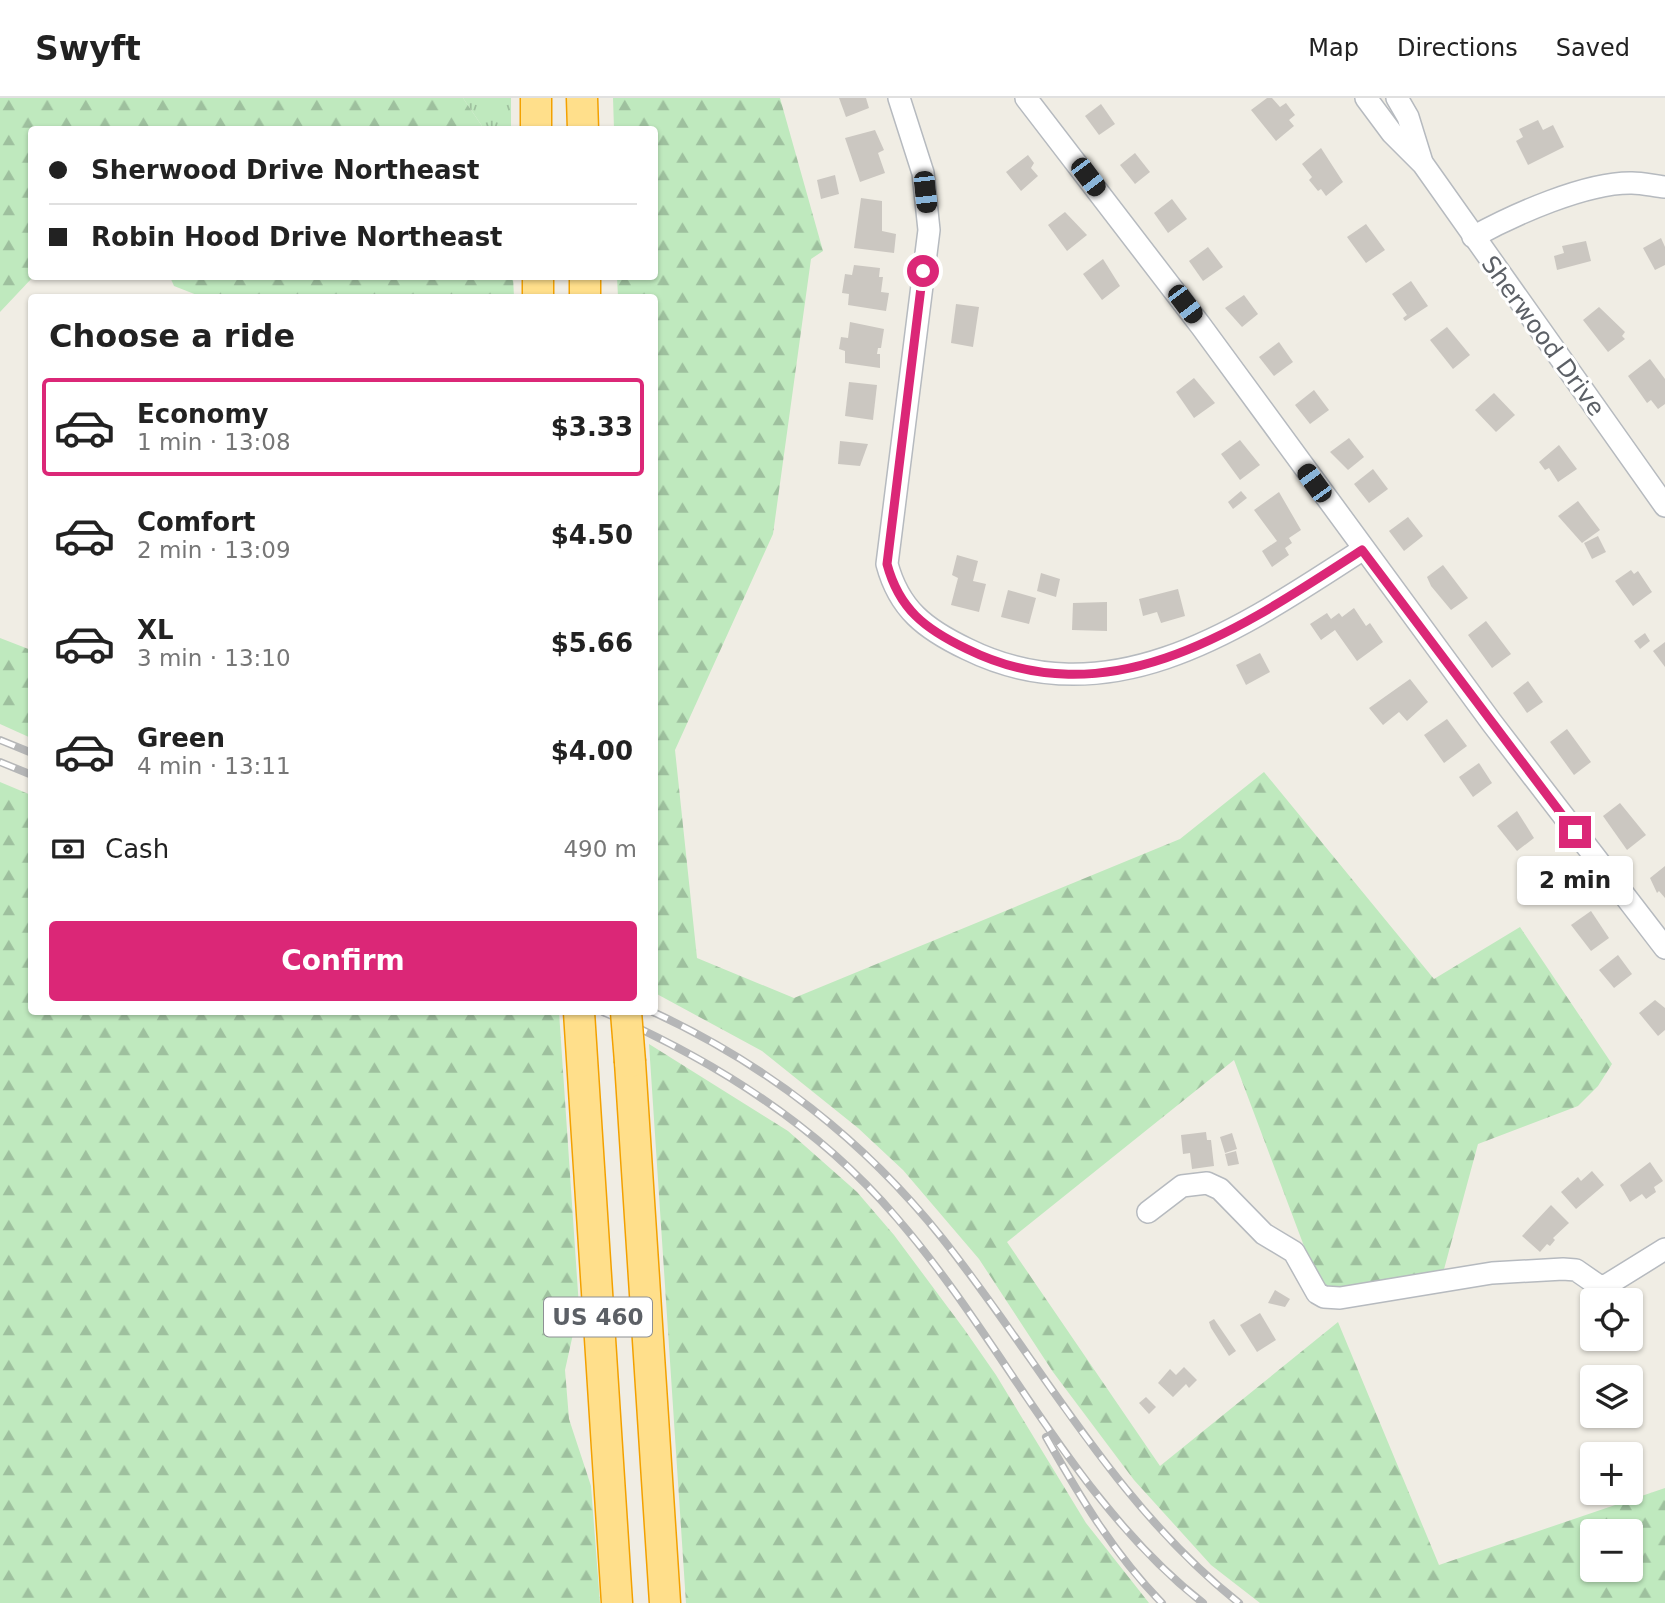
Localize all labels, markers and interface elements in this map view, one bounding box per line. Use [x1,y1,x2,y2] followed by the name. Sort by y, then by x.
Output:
[35,29,141,68] text: Swyft
[1308,34,1359,62] text: Map
[1397,34,1518,62] text: Directions
[1556,34,1630,62] text: Saved
[1067,154,1110,200] car
[91,155,480,185] text: Sherwood Drive Northeast
[913,170,938,214] car
[91,222,503,252] text: Robin Hood Drive Northeast
[1476,251,1610,421] street label: Sherwood Drive
[907,255,939,287] route start
[1164,281,1207,327] car
[49,317,295,355] text: Choose a ride
[53,396,116,459] icon: car
[137,399,268,429] text: Economy
[551,412,633,442] text: $3.33
[137,429,291,455] text: 1 min · 13:08
[1294,460,1335,506] car
[53,504,116,567] icon: car
[137,507,255,537] text: Comfort
[551,520,633,550] text: $4.50
[137,537,291,563] text: 2 min · 13:09
[53,612,116,675] icon: car
[137,615,174,645] text: XL
[551,628,633,658] text: $5.66
[137,645,291,671] text: 3 min · 13:10
[53,720,116,783] icon: car
[137,723,225,753] text: Green
[551,736,633,766] text: $4.00
[137,753,291,779] text: 4 min · 13:11
[1559,816,1591,848] route end
[49,830,87,868] icon: cash
[105,834,169,864] text: Cash
[563,836,637,862] text: 490 m
[1517,856,1633,906] callout: 2 min
[1539,867,1611,893] text: 2 min
[49,921,637,1001] button: Confirm
[1580,1288,1643,1582] map controls
[1580,1288,1643,1351] button: locate
[544,1298,652,1336] road number: US 460
[1580,1365,1643,1428] button: layers
[1580,1442,1643,1505] button: +
[1580,1519,1643,1582] button: −

